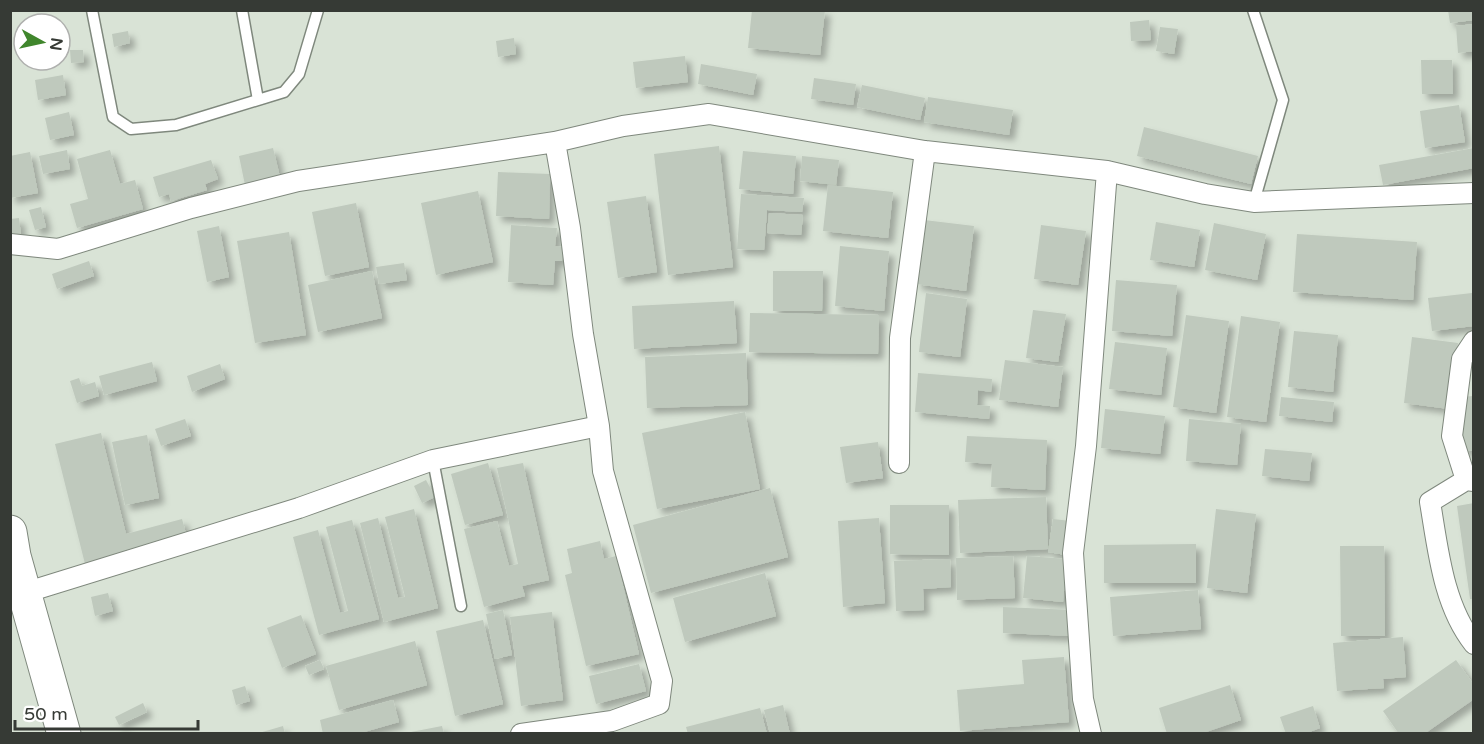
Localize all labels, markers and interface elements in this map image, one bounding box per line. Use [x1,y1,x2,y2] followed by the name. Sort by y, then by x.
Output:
[12,12,72,72] north arrow
[45,36,67,52] text: N
[15,693,198,731] scale bar
[24,703,68,725] text: 50 m

